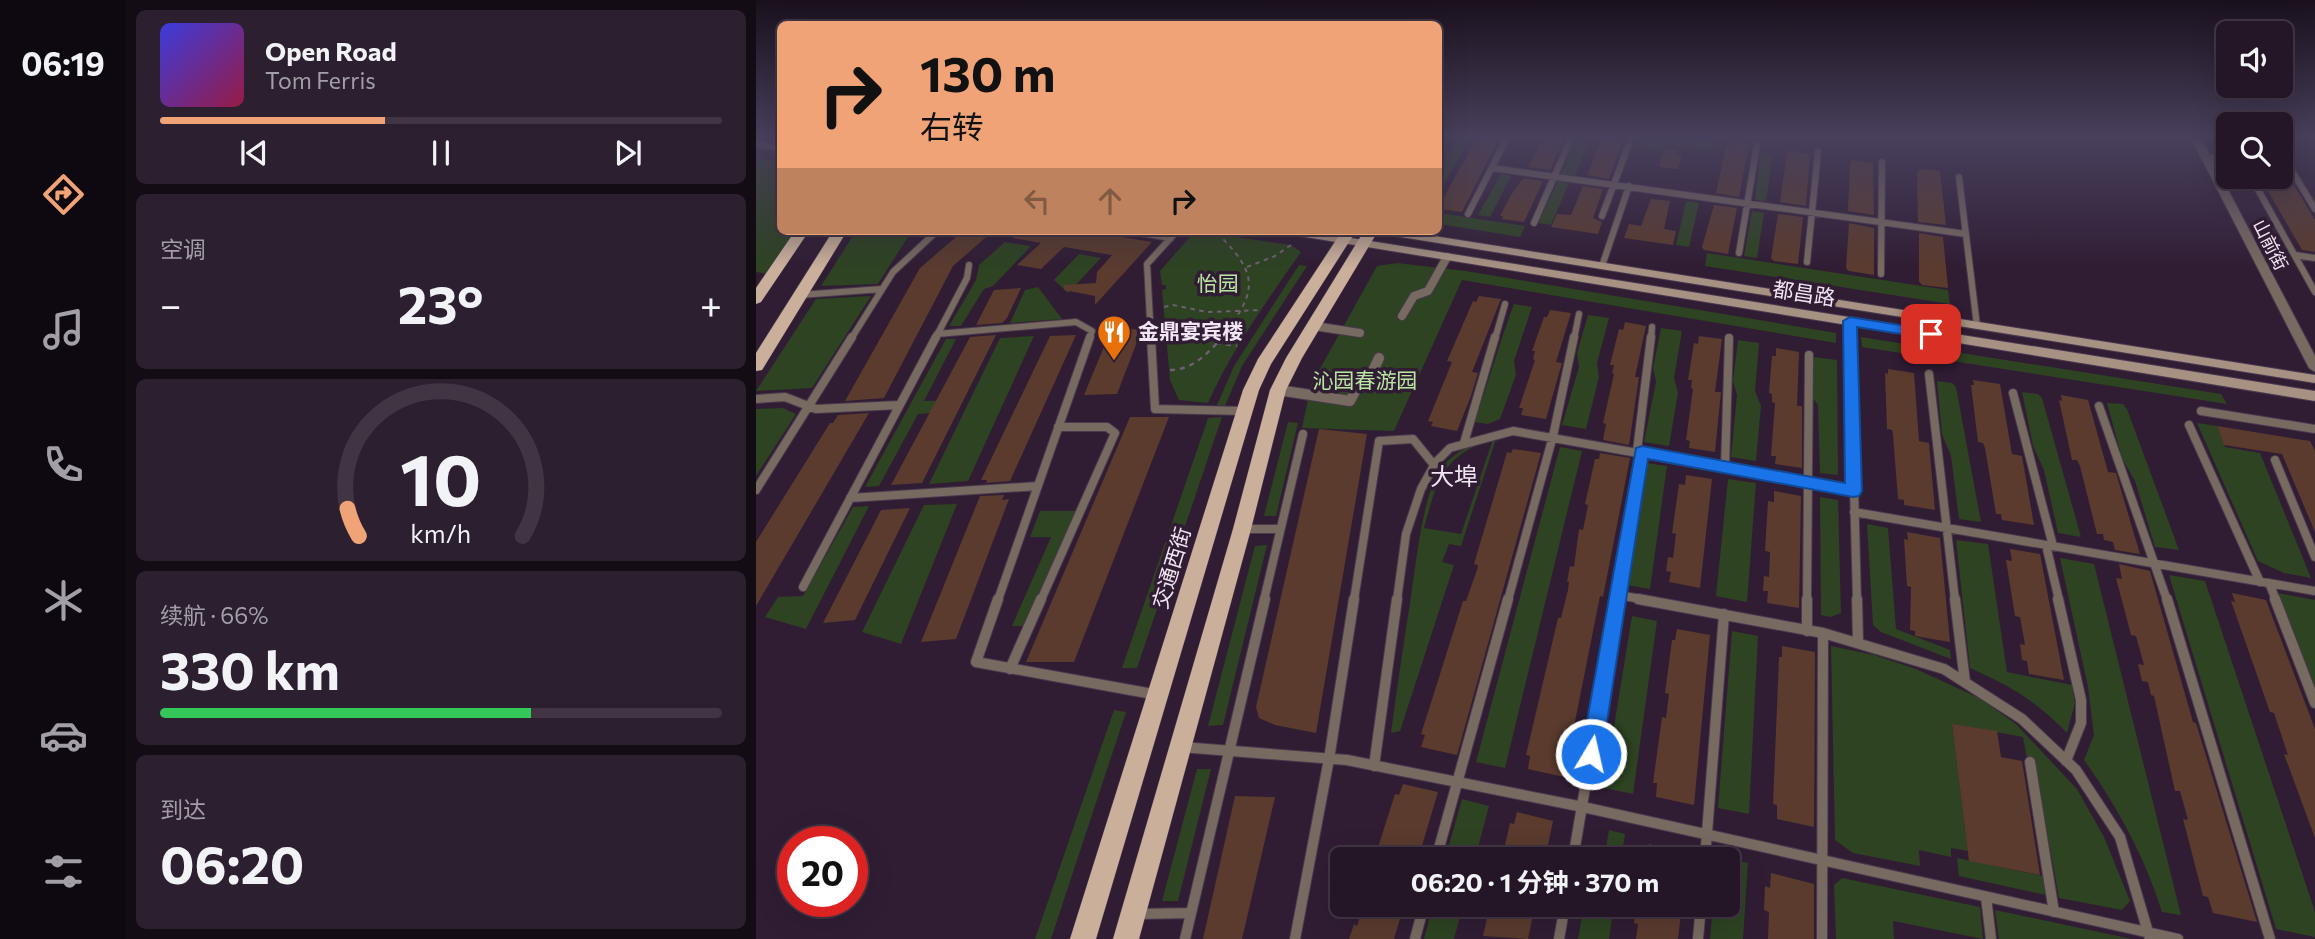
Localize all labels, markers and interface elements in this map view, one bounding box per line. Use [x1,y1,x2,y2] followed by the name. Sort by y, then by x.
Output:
[2216,21,2293,189] map controls
[2216,21,2293,98] button: sound
[265,35,397,66] text: Open Road
[920,42,1055,102] text: 130 m
[21,43,105,83] text: 06:19
[805,49,896,140] icon: right
[265,66,376,94] text: Tom Ferris
[920,106,984,146] text: 右转
[2216,112,2293,189] button: search
[235,134,273,172] icon: previous
[422,134,460,172] icon: pause
[609,134,647,172] icon: next
[39,170,88,219] icon: directions
[1018,182,1056,220] icon: left
[1091,182,1129,220] icon: ahead
[1164,182,1202,220] icon: right
[2249,215,2293,274] street label: 山前街
[160,235,206,263] text: 空调
[1197,270,1239,295] park label: 怡园
[398,271,484,335] text: 23°
[1771,275,1837,310] street label: 都昌路
[160,280,182,327] text: −
[700,280,722,327] text: +
[1901,304,1961,364] pin
[39,305,88,354] icon: music
[1095,313,1133,362] restaurant icon: 金鼎宴宾楼
[1912,315,1950,353] icon: arrive
[1138,318,1243,343] place label: 金鼎宴宾楼
[1313,367,1418,392] park label: 沁园春游园
[400,432,482,521] text: 10
[39,440,88,489] icon: phone
[1430,461,1478,490] district label: 大埠
[411,517,471,547] text: km/h
[1146,524,1195,611] street label: 交通西街
[39,576,88,625] icon: climate
[160,601,268,629] text: 续航 · 66%
[160,637,340,701] text: 330 km
[39,711,88,760] icon: car
[1554,717,1628,791] position arrow
[160,795,206,823] text: 到达
[777,826,868,917] speed limit sign: 20
[160,831,304,895] text: 06:20
[39,847,88,896] icon: filters
[1411,866,1659,897] text: 06:20 · 1 分钟 · 370 m

